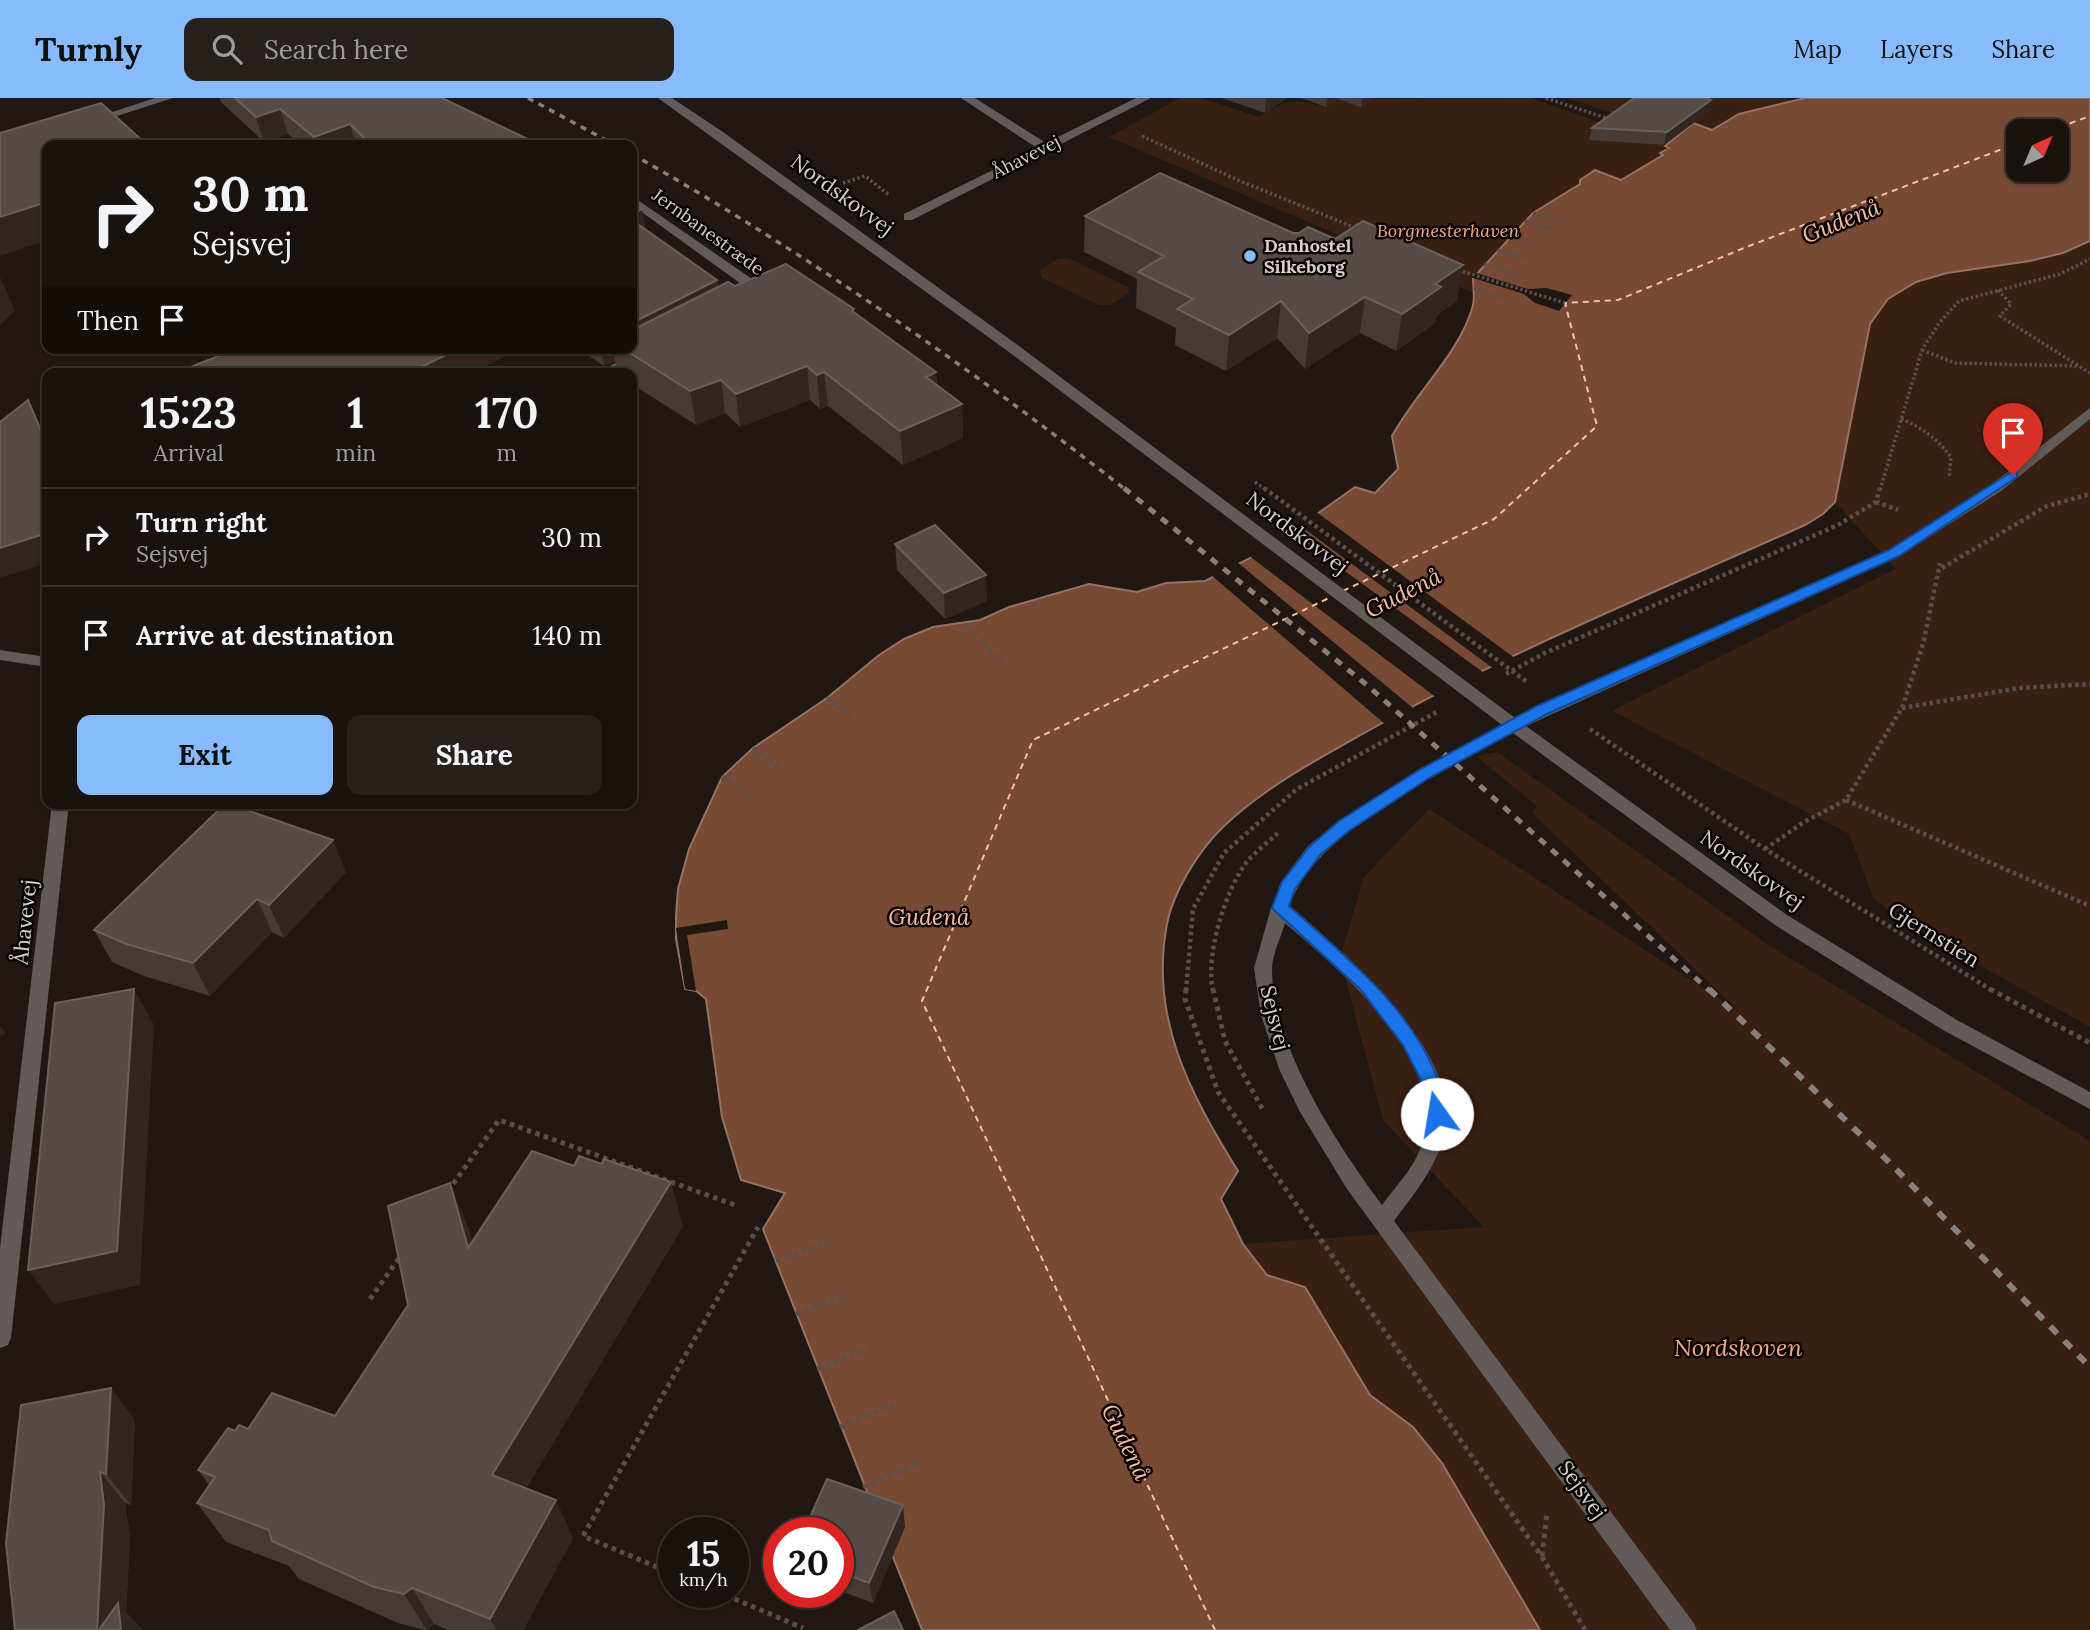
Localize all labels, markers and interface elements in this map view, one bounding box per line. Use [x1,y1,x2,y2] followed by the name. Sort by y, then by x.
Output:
[184,18,674,81] search box
[35,28,142,70] text: Turnly
[208,30,246,68] icon: search
[264,33,408,66] text: Search here
[1793,34,1842,65] text: Map
[1880,34,1953,65] text: Layers
[1991,34,2055,65] text: Share
[2006,119,2068,182] north arrow
[2006,119,2069,182] map controls
[987,130,1064,184] street label: Åhavevej
[785,148,899,241] street label: Nordskovvej
[192,162,309,224] text: 30 m
[77,168,168,259] icon: right
[647,183,769,280] street label: Jernbanestræde
[1798,192,1884,249] water label: Gudenå
[1377,219,1519,242] park label: Borgmesterhaven
[192,223,292,264] text: Sejsvej
[1264,234,1352,278] place label: Danhostel Silkeborg
[1242,248,1258,264] marker: Danhostel Silkeborg
[153,301,191,339] icon: arrive
[77,304,139,337] text: Then
[141,386,237,440] text: 15:23
[347,386,364,440] text: 1
[475,386,538,440] text: 170
[1983,403,2043,475] pin
[1994,414,2032,452] icon: arrive
[154,438,224,467] text: Arrival
[335,438,376,467] text: min
[496,438,517,467] text: m
[1241,485,1354,580] street label: Nordskovvej
[136,506,267,539] text: Turn right
[77,518,115,556] icon: right
[541,521,602,554] text: 30 m
[136,539,208,568] text: Sejsvej
[1360,561,1446,624] water label: Gudenå
[77,616,115,654] icon: arrive
[136,619,394,652] text: Arrive at destination
[532,619,602,652] text: 140 m
[77,715,333,795] button: Exit
[347,715,602,795] button: Share
[1695,824,1810,915] street label: Nordskovvej
[7,878,42,967] street label: Åhavevej
[1884,896,1985,973] street label: Gjernstien
[888,902,970,931] water label: Gudenå
[1254,983,1297,1053] street label: Sejsvej
[1400,1077,1474,1151] position arrow
[1674,1332,1802,1363] park label: Nordskoven
[1096,1399,1158,1485] water label: Gudenå
[1552,1455,1613,1524] street label: Sejsvej
[763,1517,854,1608] speed limit sign: 20
[687,1531,720,1576] text: 15
[679,1568,728,1591] text: km/h

